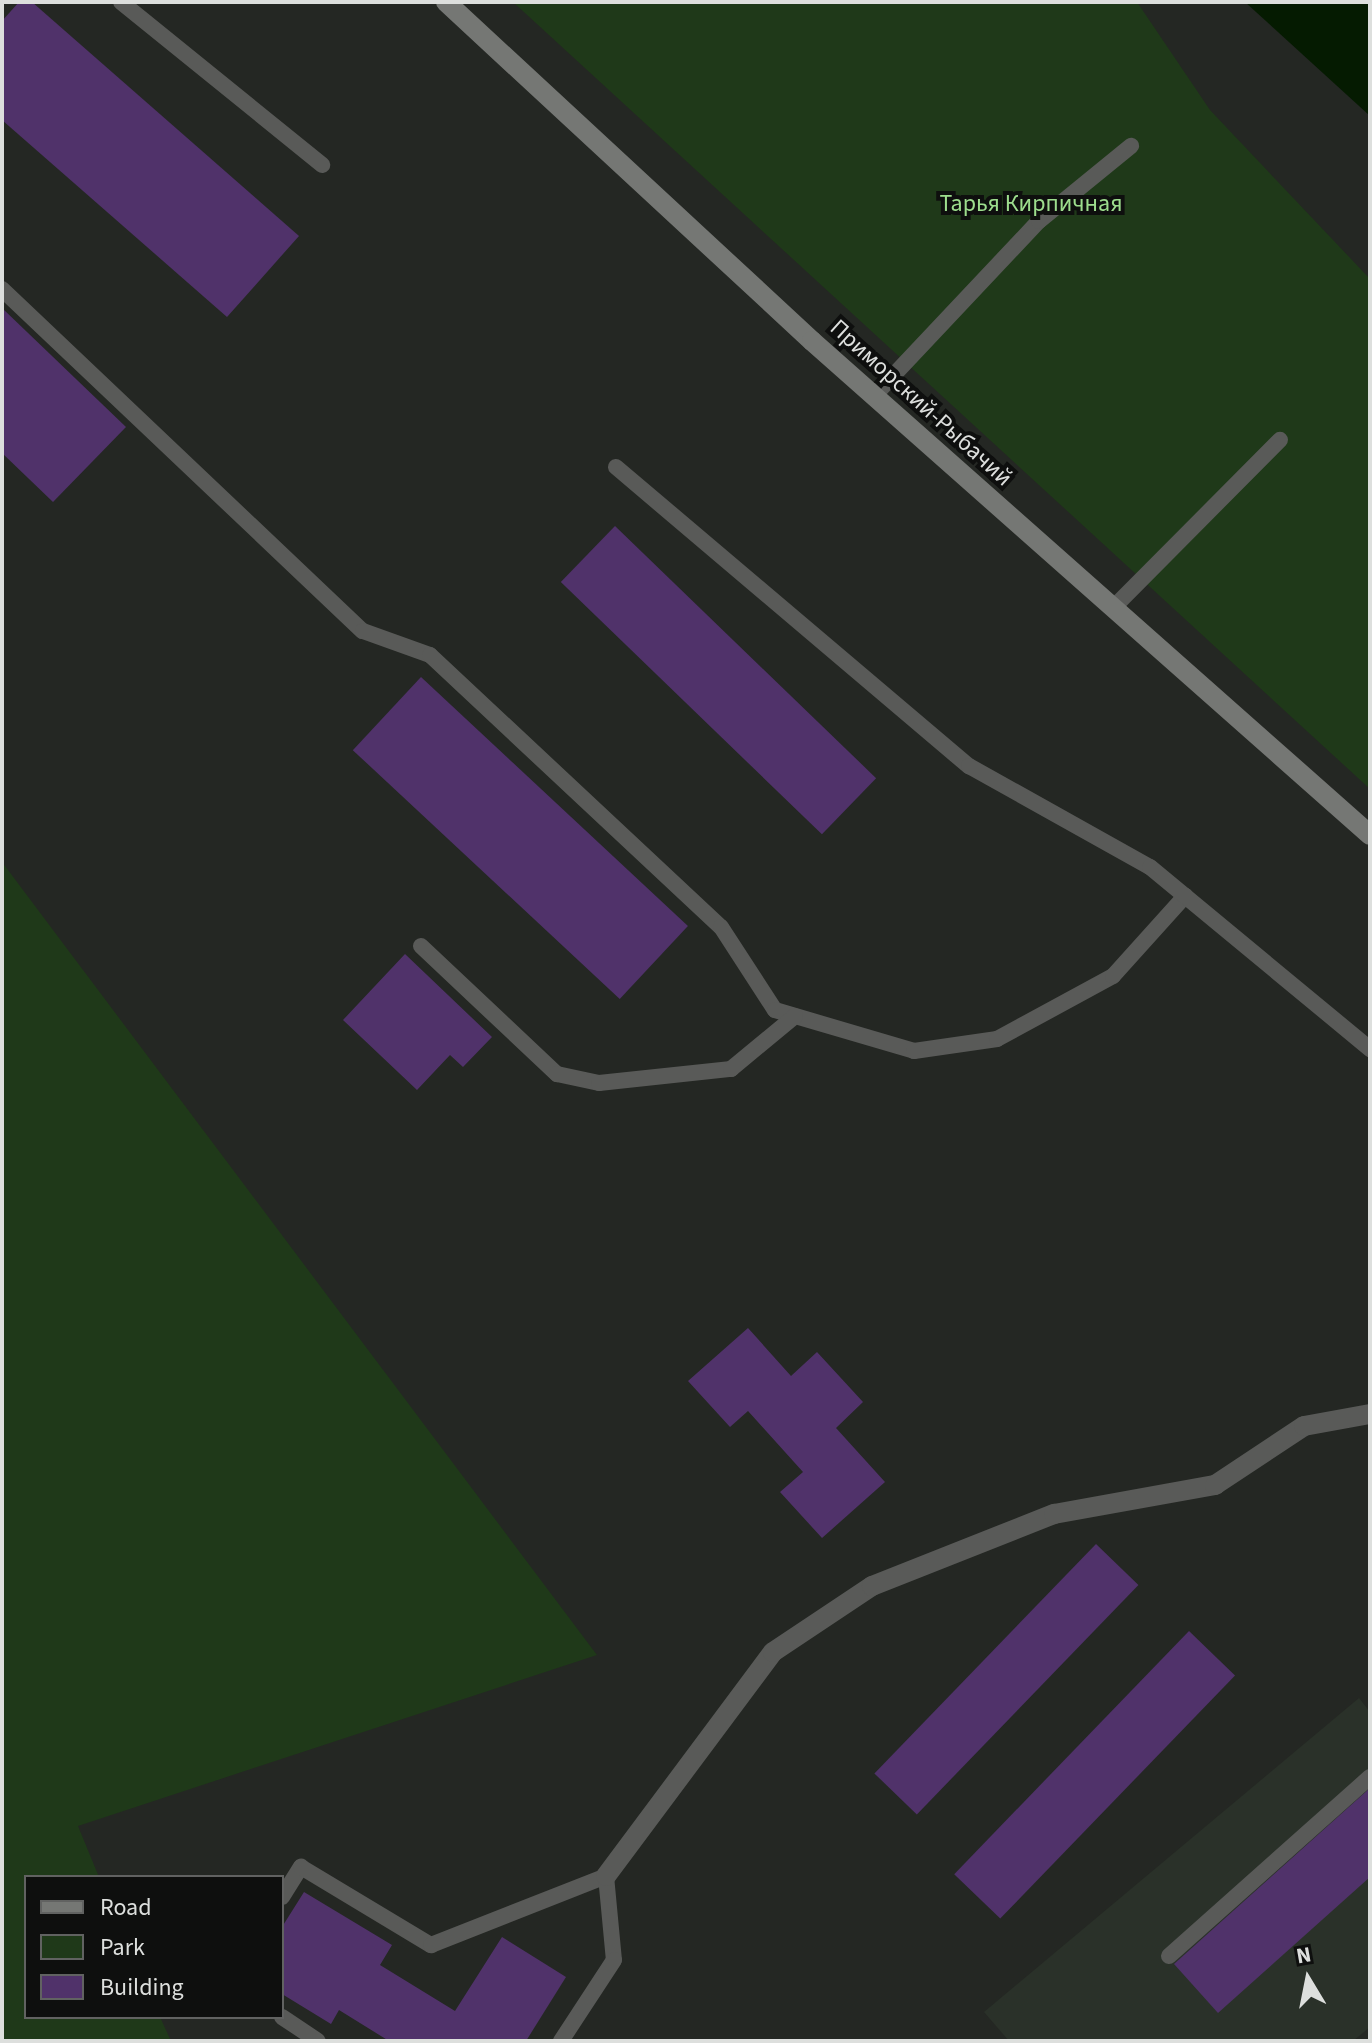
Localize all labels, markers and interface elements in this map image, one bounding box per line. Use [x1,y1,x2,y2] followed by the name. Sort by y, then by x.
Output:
[939,190,1123,218] park label: Тарья Кирпичная
[824,314,1018,492] street label: Приморский-Рыбачий
[24,1875,284,2019] legend
[100,1890,152,1925] text: Road
[100,1930,145,1965] text: Park
[1294,1938,1314,1972] text: N
[1268,1939,1348,2019] north arrow
[100,1970,184,2005] text: Building

